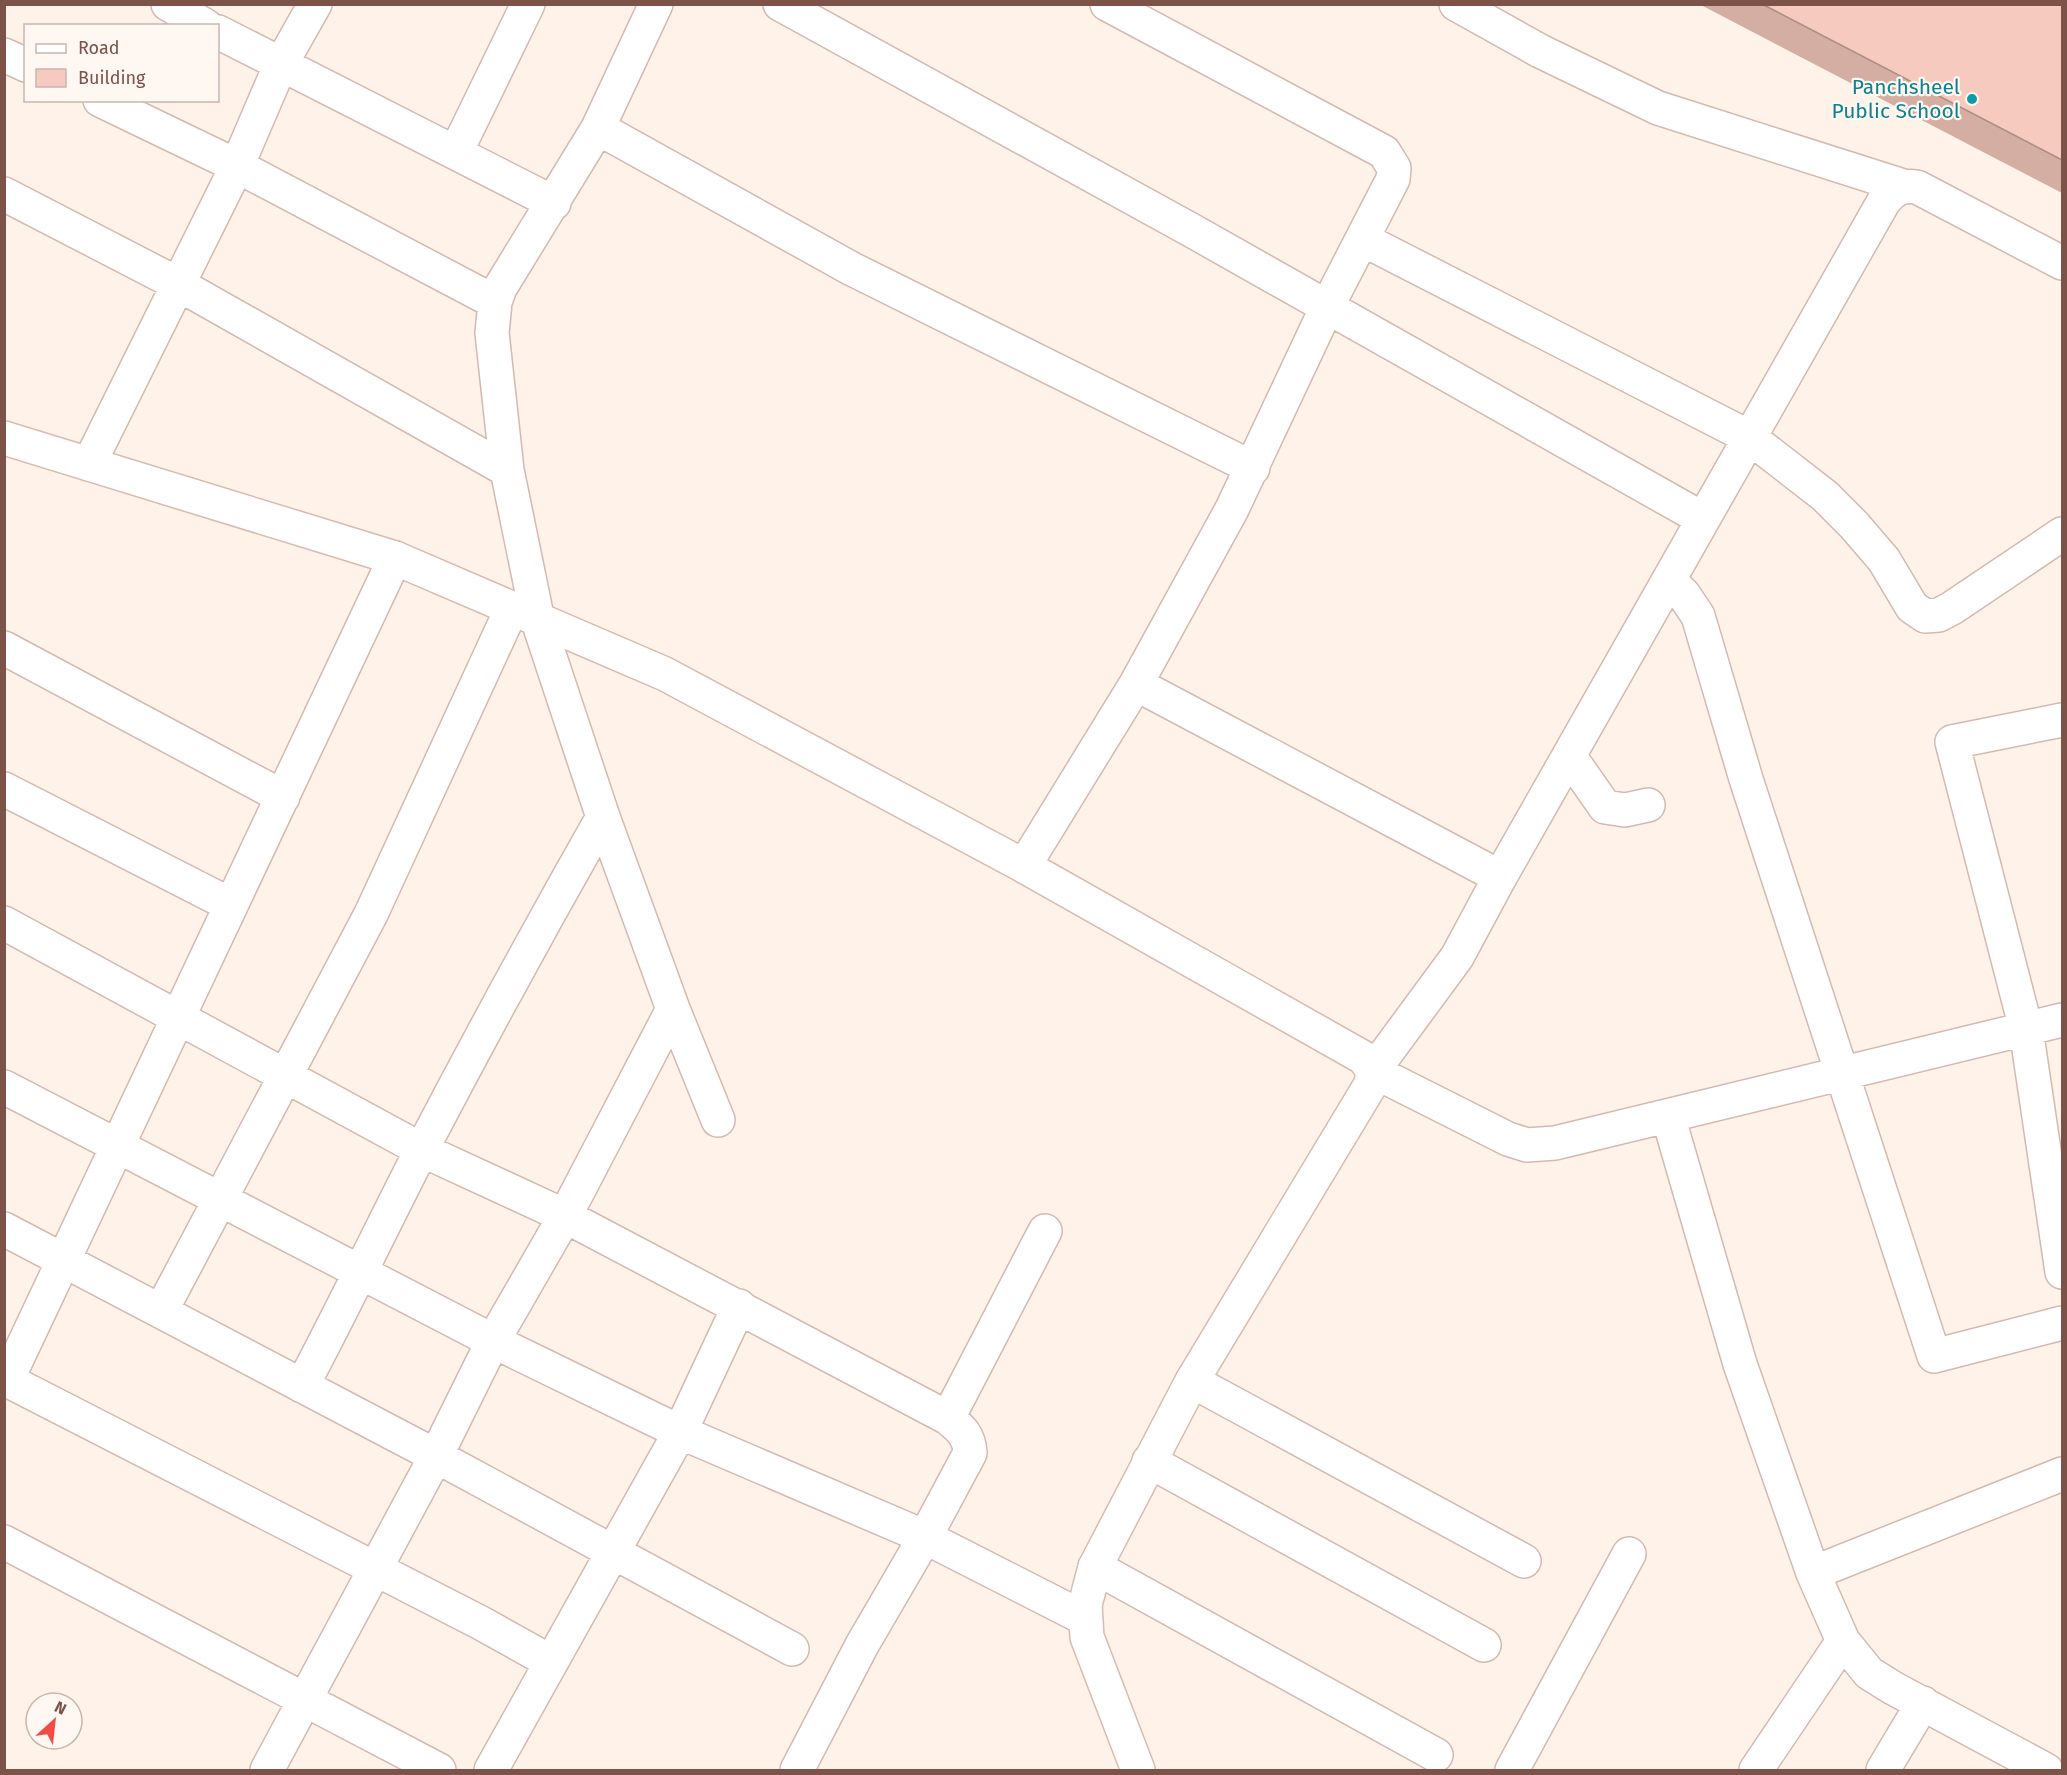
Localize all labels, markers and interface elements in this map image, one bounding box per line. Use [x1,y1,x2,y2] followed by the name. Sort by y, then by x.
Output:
[24,24,219,102] legend
[78,37,120,59] text: Road
[78,67,146,89] text: Building
[1832,74,1960,124] place label: Panchsheel Public School
[1965,92,1979,106] marker: Panchsheel Public School
[24,1691,84,1751] north arrow
[52,1697,70,1719] text: N

